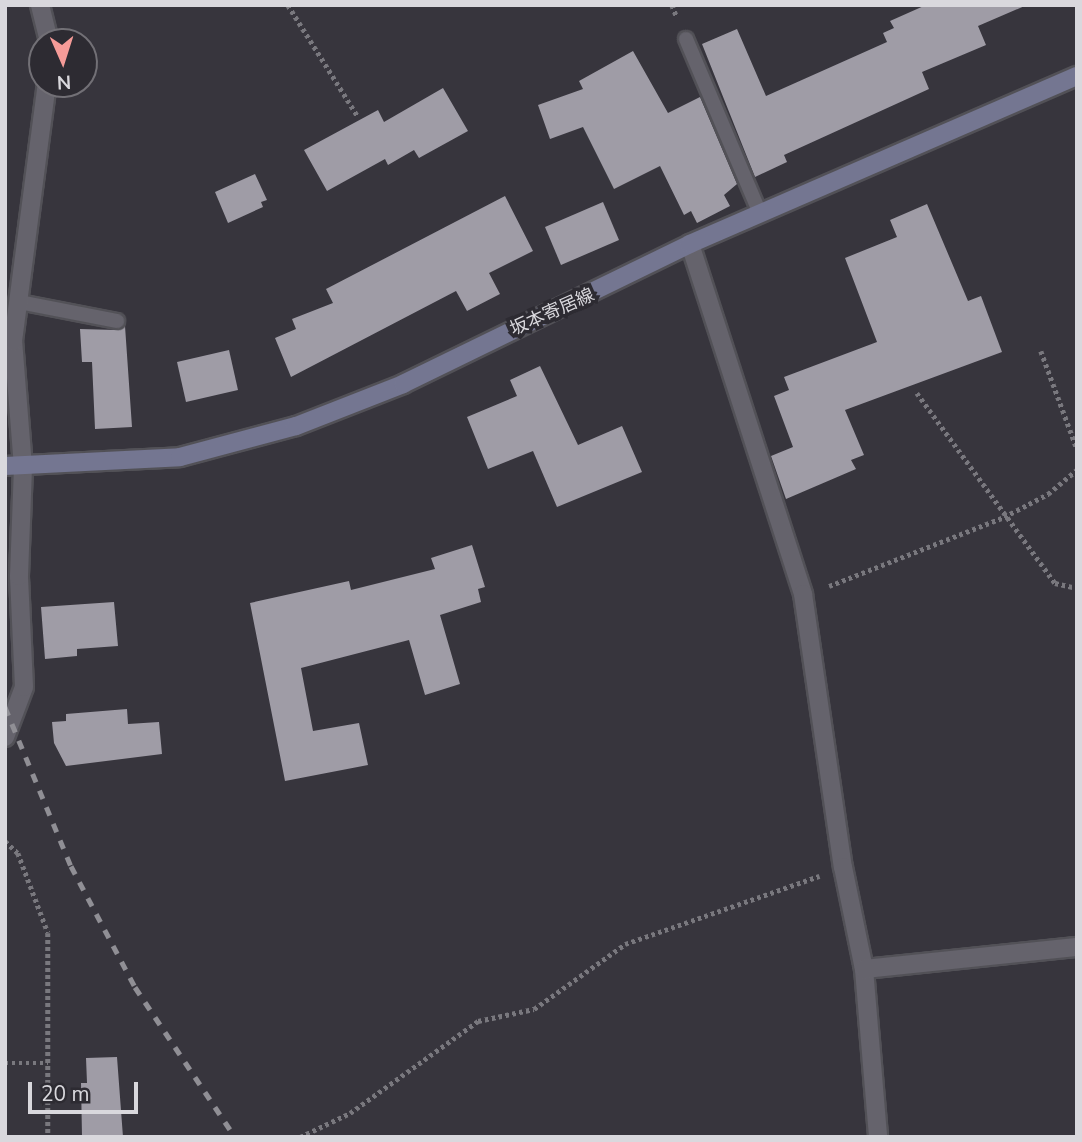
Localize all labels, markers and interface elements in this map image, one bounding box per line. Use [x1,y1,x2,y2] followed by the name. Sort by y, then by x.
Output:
[28,28,98,98] north arrow
[56,69,72,95] text: N
[506,284,598,340] street label: 坂本寄居線
[32,1068,142,1112] scale bar
[41,1080,90,1108] text: 20 m

